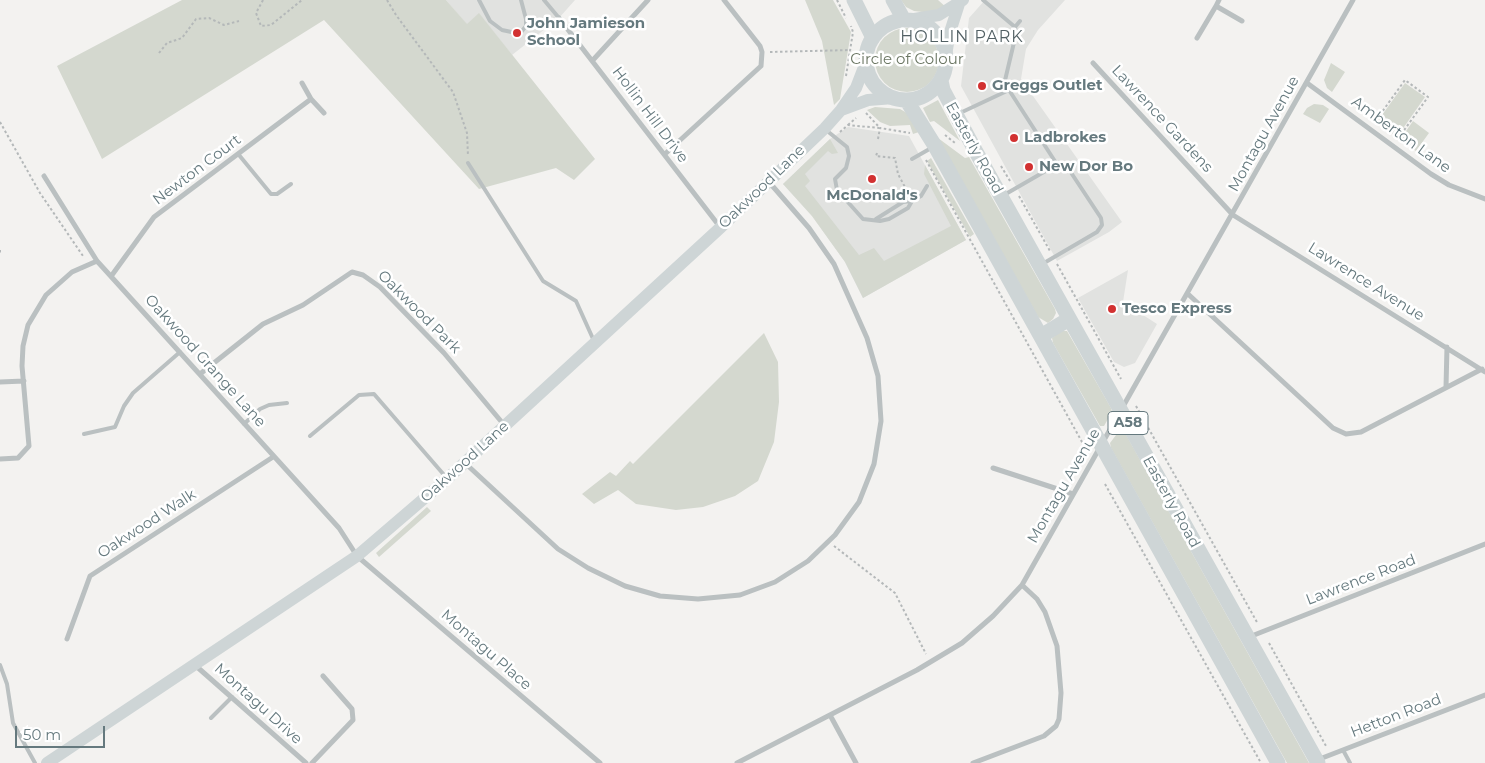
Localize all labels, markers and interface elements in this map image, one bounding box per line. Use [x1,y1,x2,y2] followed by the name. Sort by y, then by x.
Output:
[527,15,645,50] place label: John Jamieson School
[511,27,523,39] marker: John Jamieson School
[899,27,1025,47] district label: HOLLIN PARK
[850,51,964,69] park label: Circle of Colour
[1108,62,1216,176] street label: Lawrence Gardens
[608,64,692,166] street label: Hollin Hill Drive
[1225,73,1303,195] street label: Montagu Avenue
[992,77,1103,95] place label: Greggs Outlet
[976,80,988,92] marker: Greggs Outlet
[1348,93,1454,177] street label: Amberton Lane
[941,99,1007,197] street label: Easterly Road
[1024,129,1106,147] place label: Ladbrokes
[149,131,245,209] street label: Newton Court
[1008,132,1020,144] marker: Ladbrokes
[715,141,809,233] street label: Oakwood Lane
[1039,158,1133,176] place label: New Dor Bo
[1023,161,1035,173] marker: New Dor Bo
[866,173,878,185] marker: McDonald's
[826,187,918,205] place label: McDonald's
[1305,239,1427,325] street label: Lawrence Avenue
[374,267,464,357] street label: Oakwood Park
[141,291,269,431] street label: Oakwood Grange Lane
[1122,300,1232,318] place label: Tesco Express
[1106,303,1118,315] marker: Tesco Express
[1108,412,1148,434] road number: A58
[417,418,513,506] street label: Oakwood Lane
[1024,425,1104,547] street label: Montagu Avenue
[1138,453,1204,551] street label: Easterly Road
[94,486,200,562] street label: Oakwood Walk
[1304,551,1418,609] street label: Lawrence Road
[437,606,535,694] street label: Montagu Place
[210,660,306,748] street label: Montagu Drive
[1348,690,1444,742] street label: Hetton Road
[18,716,108,748] scale bar
[23,725,61,744] text: 50 m

